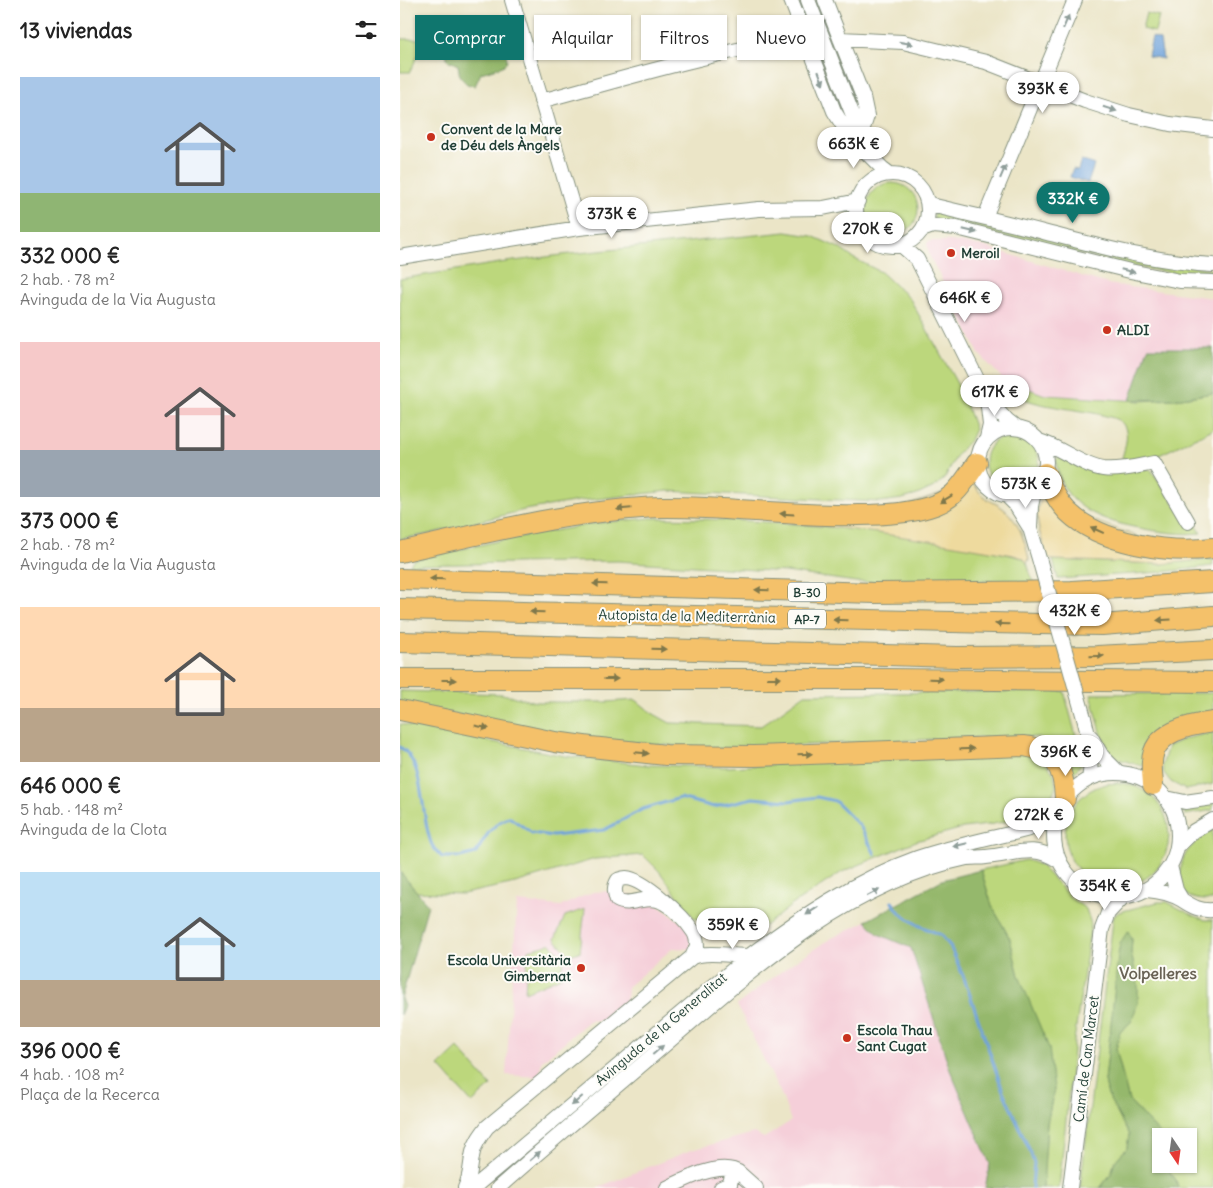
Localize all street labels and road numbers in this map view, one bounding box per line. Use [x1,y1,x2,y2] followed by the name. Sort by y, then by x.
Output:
[788,582,826,602] road number: B-30
[598,605,776,627] street label: Autopista de la Mediterrània
[788,610,826,628] road number: AP-7
[591,968,731,1089] street label: Avinguda de la Generalitat
[1069,994,1103,1123] street label: Camí de Can Marcet

